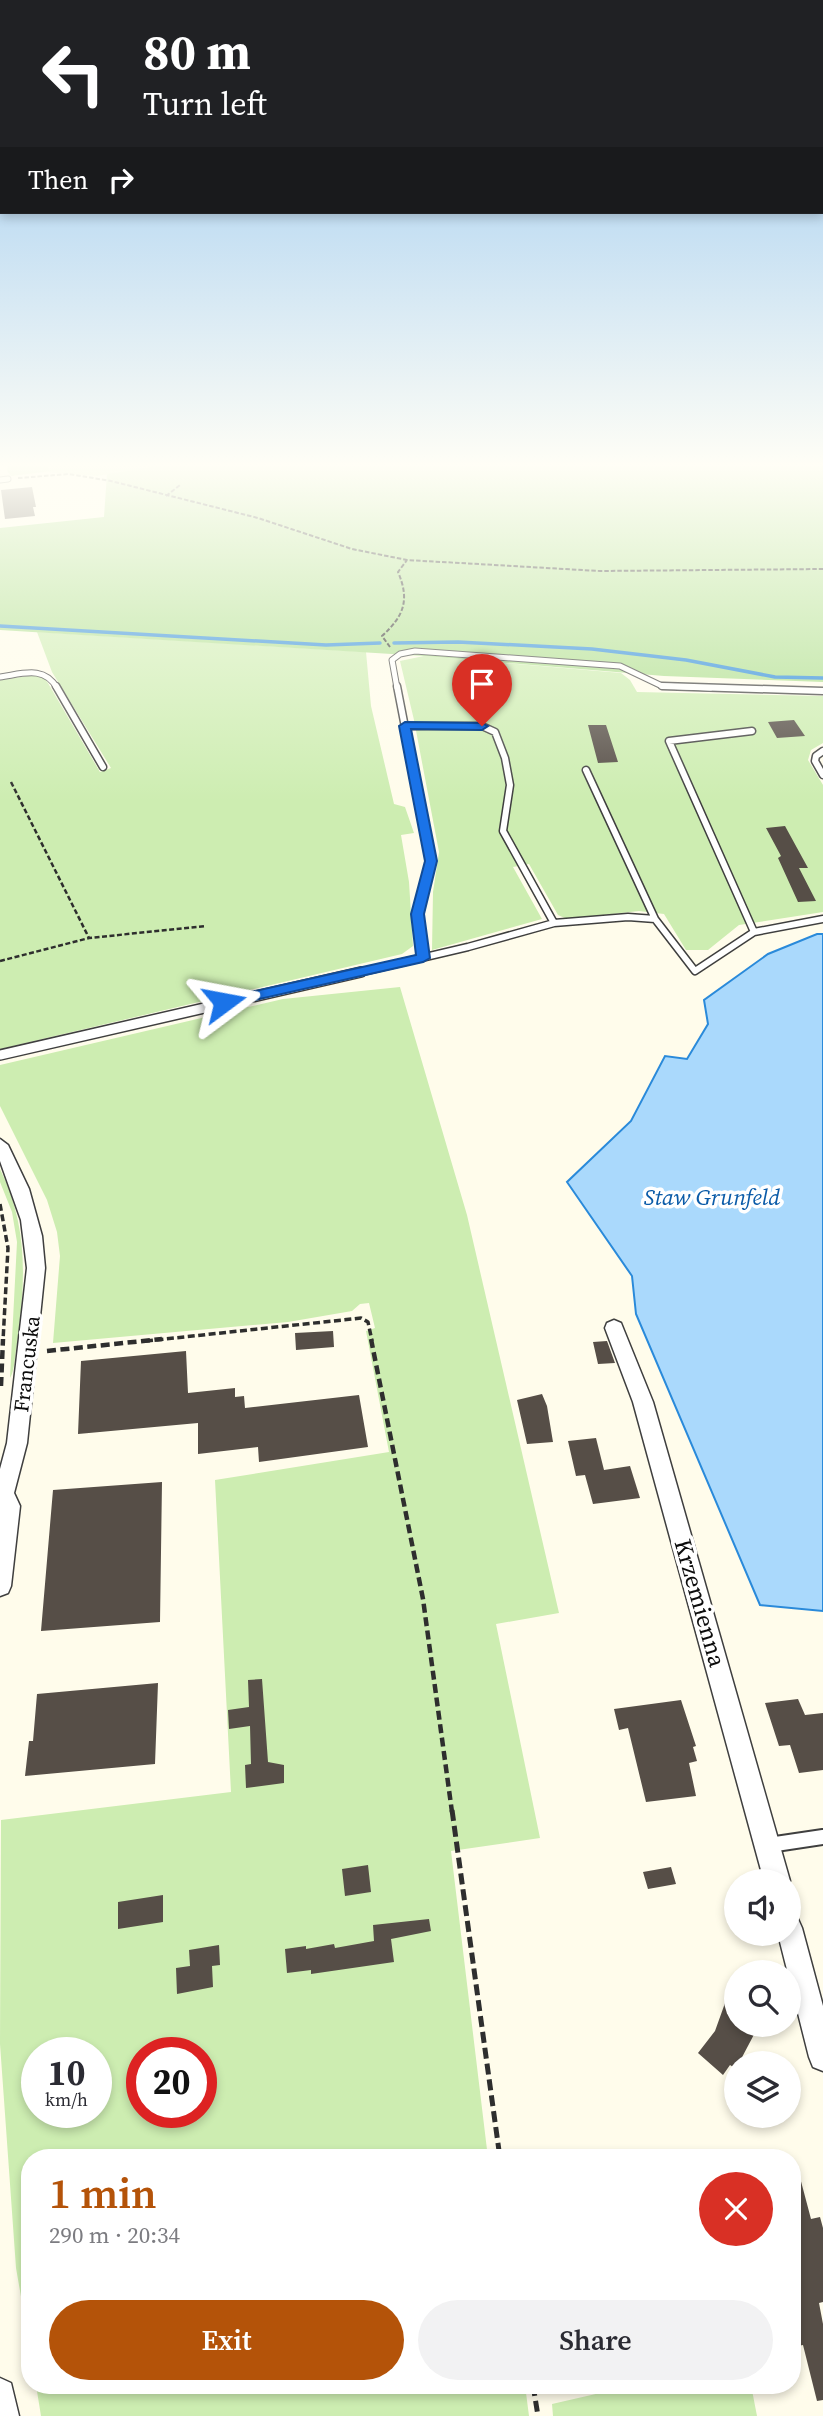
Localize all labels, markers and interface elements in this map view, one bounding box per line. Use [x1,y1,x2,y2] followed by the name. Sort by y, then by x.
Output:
[143,18,251,85] text: 80 m
[28,28,119,119] icon: left
[143,82,267,126] text: Turn left
[102,161,140,199] icon: right
[28,162,88,198] text: Then
[452,654,512,726] pin
[463,665,501,703] icon: arrive
[187,965,261,1039] position arrow
[644,1181,780,1213] water label: Staw Grunfeld
[6,1314,47,1414] street label: Francuska
[666,1535,735,1671] street label: Krzemienna
[724,1869,801,2128] map controls
[724,1869,801,1946] button: sound
[724,1960,801,2037] button: search
[126,2037,217,2128] speed limit sign: 20
[48,2049,85,2097] text: 10
[724,2051,801,2128] button: layers
[45,2087,88,2112] text: km/h
[49,2164,157,2222] text: 1 min
[699,2172,773,2246] button: close
[49,2219,180,2251] text: 290 m · 20:34
[49,2300,404,2380] button: Exit
[418,2300,773,2380] button: Share

